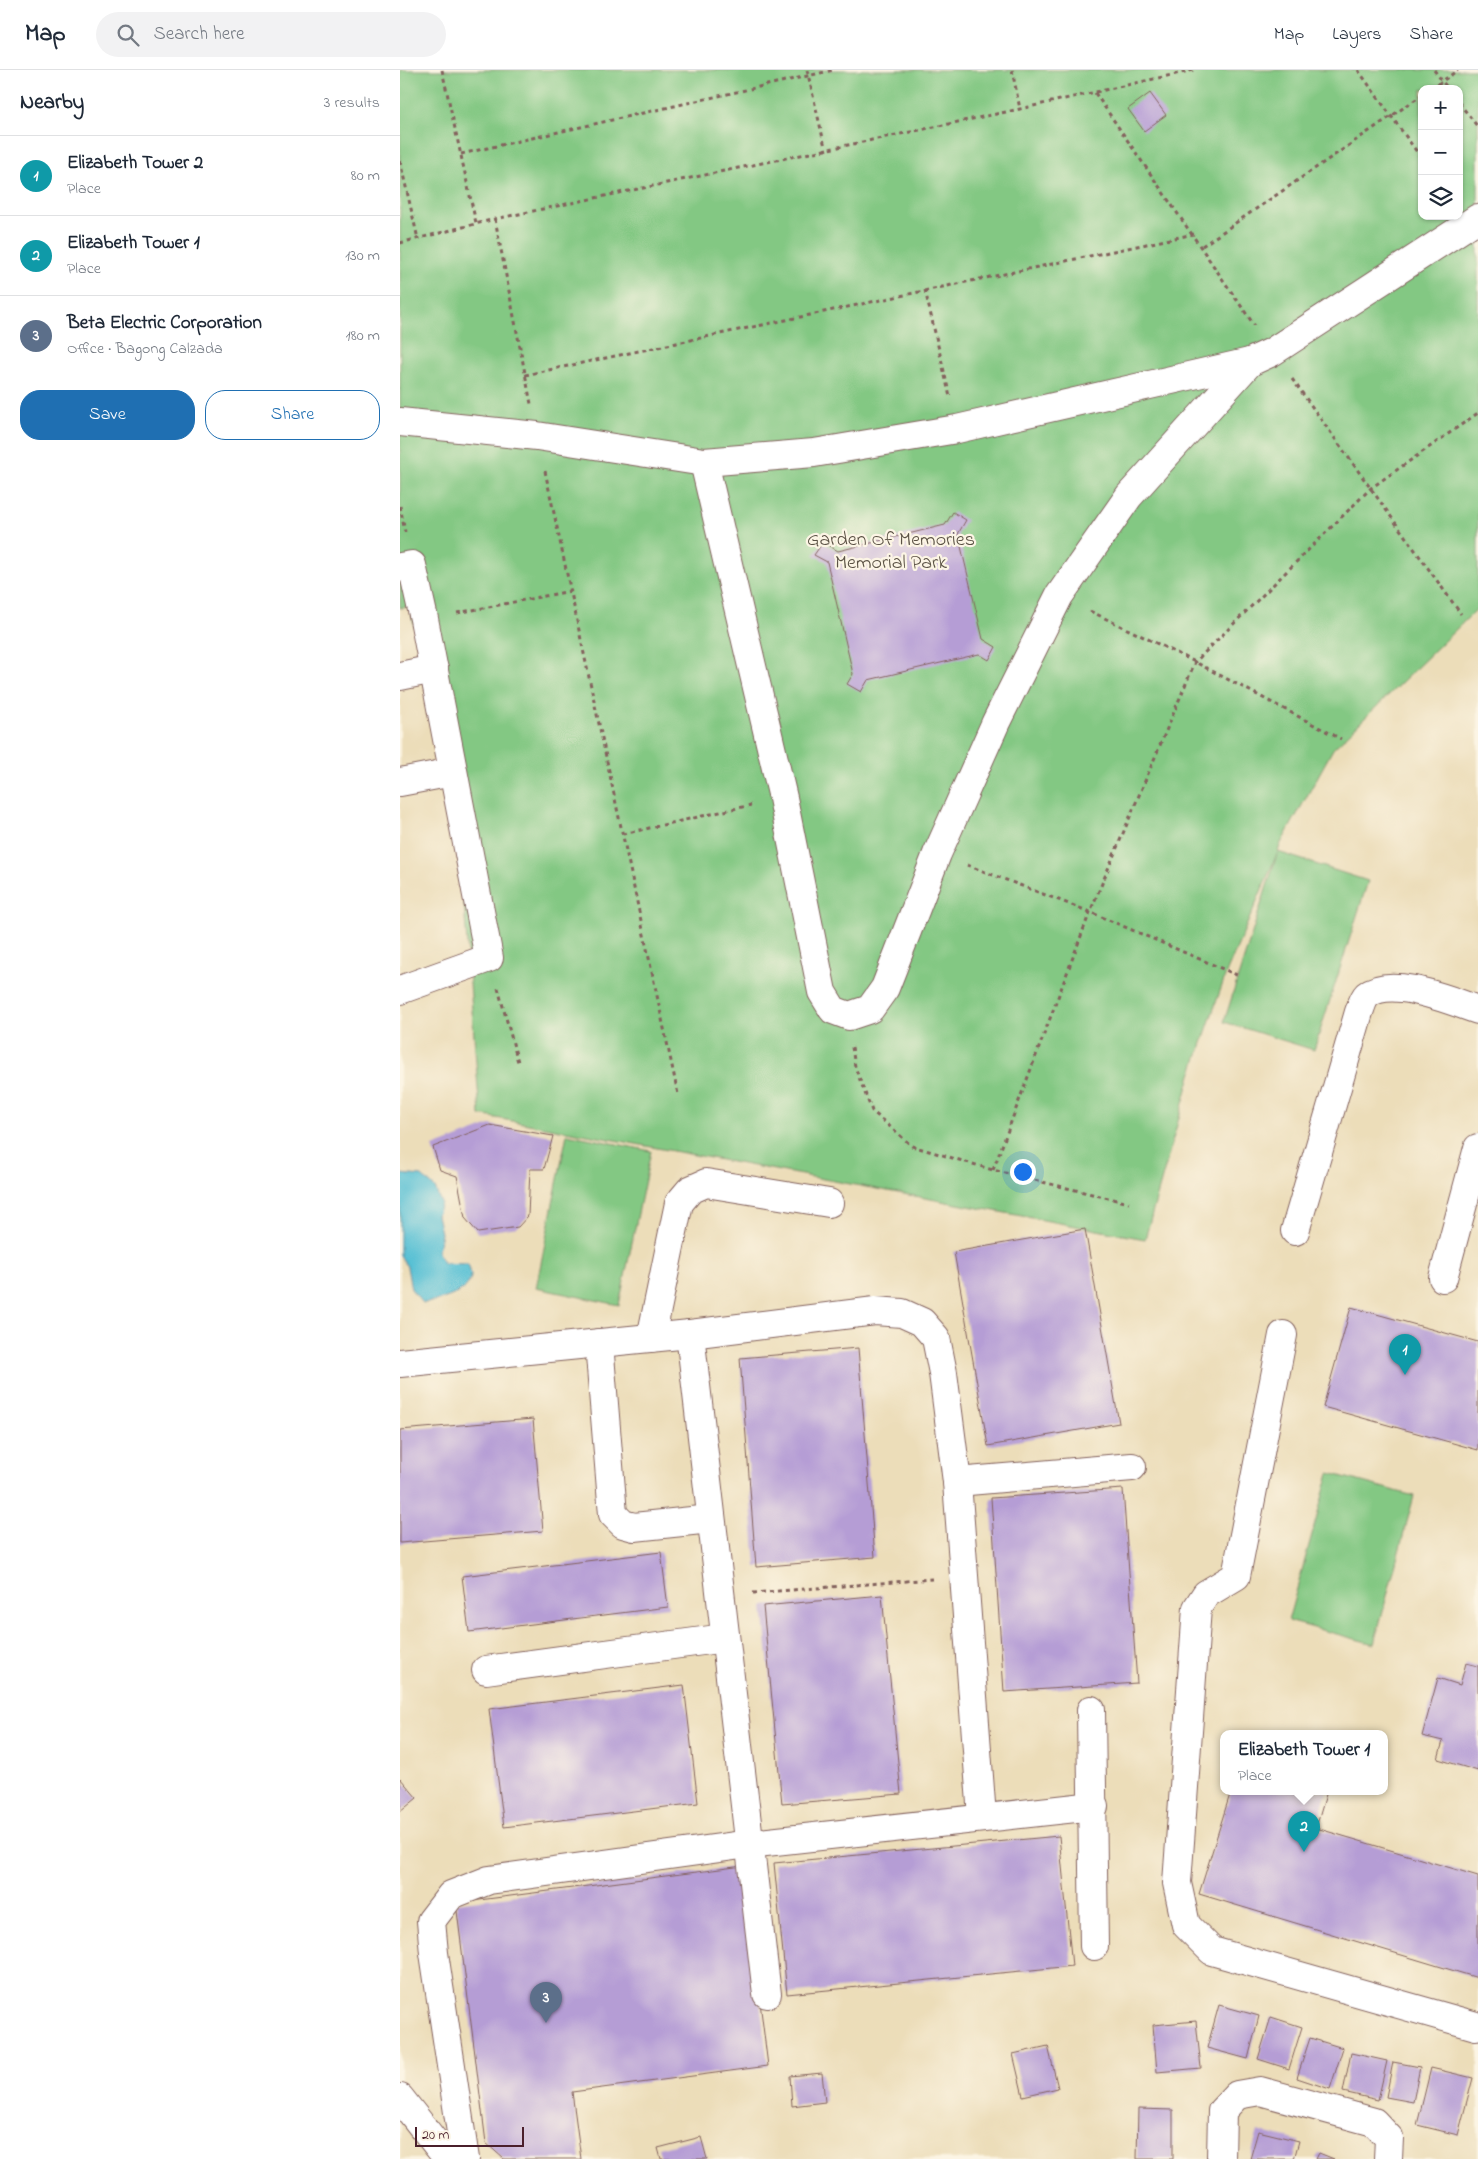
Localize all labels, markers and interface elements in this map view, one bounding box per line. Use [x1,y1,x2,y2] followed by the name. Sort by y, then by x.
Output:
[96,12,446,57] search box
[25,17,66,52] text: Map
[114,21,142,49] icon: search
[154,21,245,48] text: Search here
[1274,22,1304,48] text: Map
[1332,22,1382,48] text: Layers
[1410,22,1453,48] text: Share
[1418,85,1463,220] map controls
[1418,85,1463,130] button: +
[20,88,84,118] text: Nearby
[324,91,380,115] text: 3 results
[1418,130,1463,175] button: −
[67,150,203,177] text: Elizabeth Tower 2
[33,164,39,188] text: 1
[351,164,380,188] text: 80 m
[1418,175,1463,220] button: layers
[67,177,101,201] text: Place
[67,230,200,257] text: Elizabeth Tower 1
[32,244,40,268] text: 2
[345,244,380,268] text: 130 m
[67,257,101,281] text: Place
[67,310,262,337] text: Beta Electric Corporation
[33,324,39,348] text: 3
[346,324,380,348] text: 180 m
[67,337,223,361] text: Office · Bagong Calzada
[20,390,195,440] button: Save
[205,390,380,440] button: Share
[807,526,975,578] park label: Garden Of Memories Memorial Park
[1010,1159,1036,1185] your location
[1389,1334,1421,1375] pin: 1
[1220,1730,1388,1795] popup
[1238,1737,1370,1764] text: Elizabeth Tower 1
[1238,1764,1272,1788] text: Place
[1288,1811,1320,1852] pin: 2
[530,1982,562,2023] pin: 3
[415,2124,524,2147] scale bar
[422,2125,449,2146] text: 20 m

